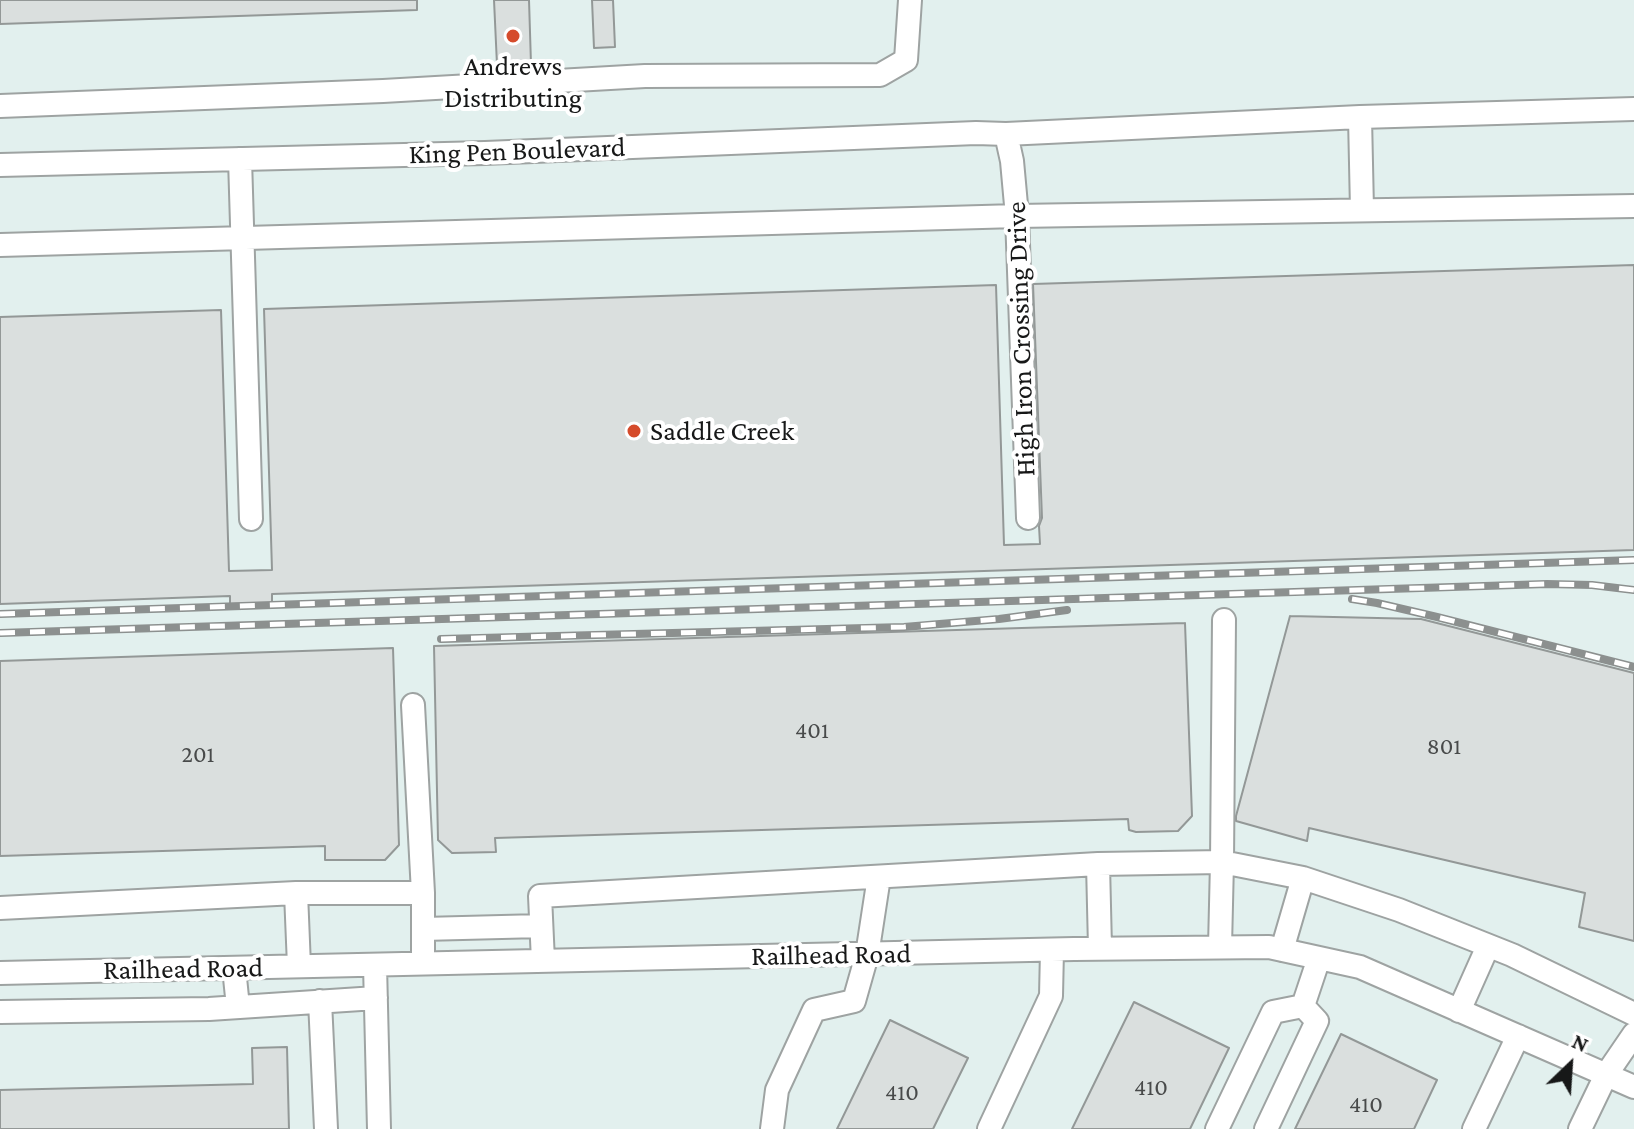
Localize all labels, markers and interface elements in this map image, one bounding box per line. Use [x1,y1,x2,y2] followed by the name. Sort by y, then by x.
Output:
[504,27,522,45] marker: Andrews Distributing
[444,49,582,115] place label: Andrews Distributing
[408,130,626,172] street label: King Pen Boulevard
[999,201,1043,477] street label: High Iron Crossing Drive
[650,414,794,448] place label: Saddle Creek
[625,422,643,440] marker: Saddle Creek
[795,717,829,745] house number: 401
[1427,733,1461,761] house number: 801
[182,741,214,769] house number: 201
[751,937,911,973] street label: Railhead Road
[103,951,263,987] street label: Railhead Road
[1530,1025,1610,1105] north arrow
[1568,1028,1592,1057] text: N
[1134,1074,1168,1102] house number: 410
[885,1079,919,1107] house number: 410
[1349,1091,1383,1119] house number: 410

